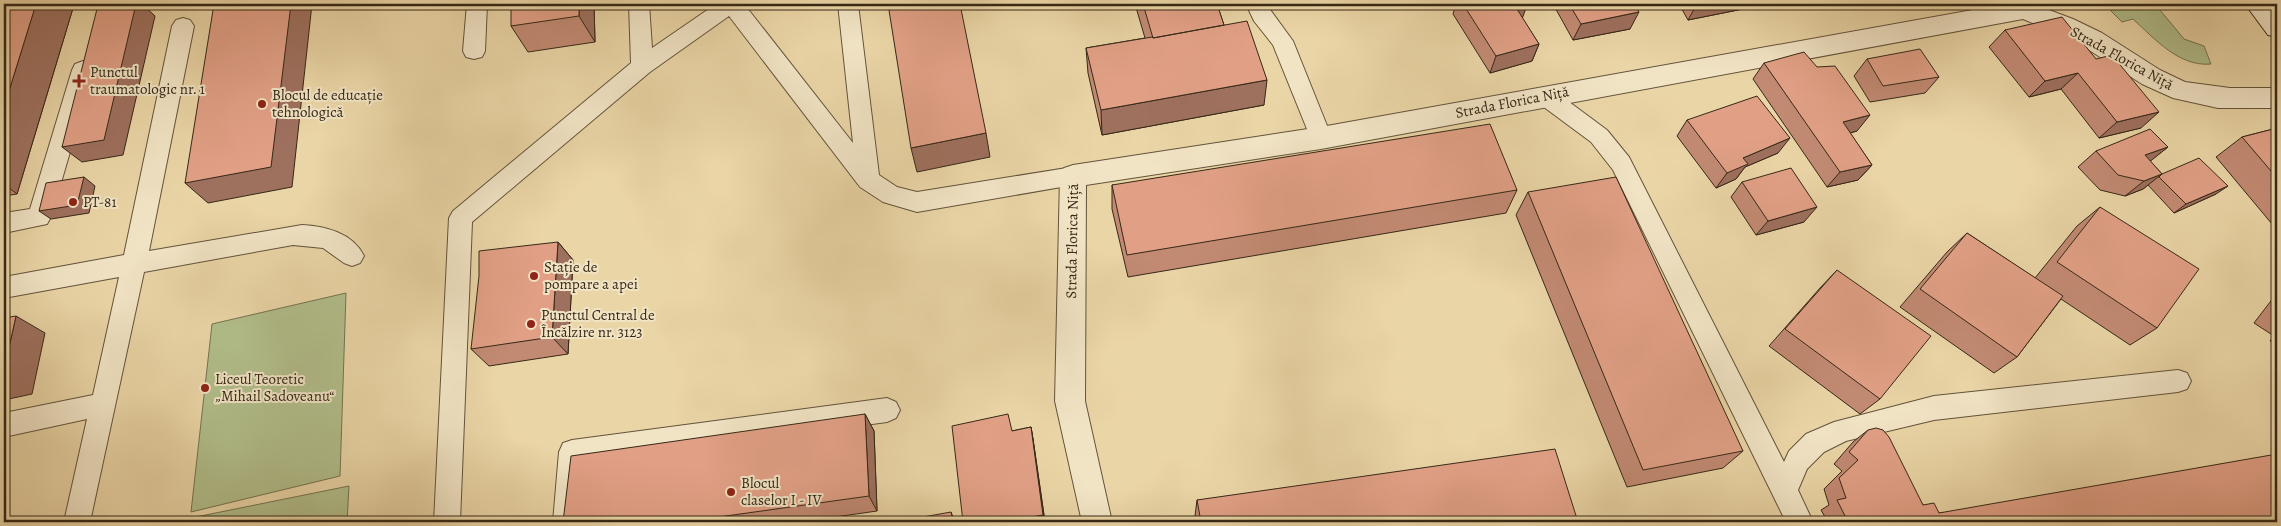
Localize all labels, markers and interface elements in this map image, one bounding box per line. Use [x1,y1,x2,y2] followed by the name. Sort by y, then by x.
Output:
[2067,21,2177,95] street label: Strada Florica Niță
[90,62,205,99] place label: Punctul traumatologic nr. 1
[72,74,86,88] marker: Punctul traumatologic nr. 1
[1454,81,1570,123] street label: Strada Florica Niță
[272,85,383,122] place label: Blocul de educație tehnologică
[256,98,268,110] marker: Blocul de educație tehnologică
[1061,183,1083,299] street label: Strada Florica Niță
[83,192,117,212] place label: PT-81
[67,196,79,208] marker: PT-81
[544,257,638,294] place label: Stație de pompare a apei
[528,270,540,282] marker: Stație de pompare a apei
[541,305,655,342] place label: Punctul Central de Încălzire nr. 3123
[525,318,537,330] marker: Punctul Central de Încălzire nr. 3123
[215,369,334,406] place label: Liceul Teoretic „Mihail Sadoveanu“
[199,382,211,394] marker: Liceul Teoretic „Mihail Sadoveanu“
[741,473,822,510] place label: Blocul claselor I - IV
[725,486,737,498] marker: Blocul claselor I - IV

